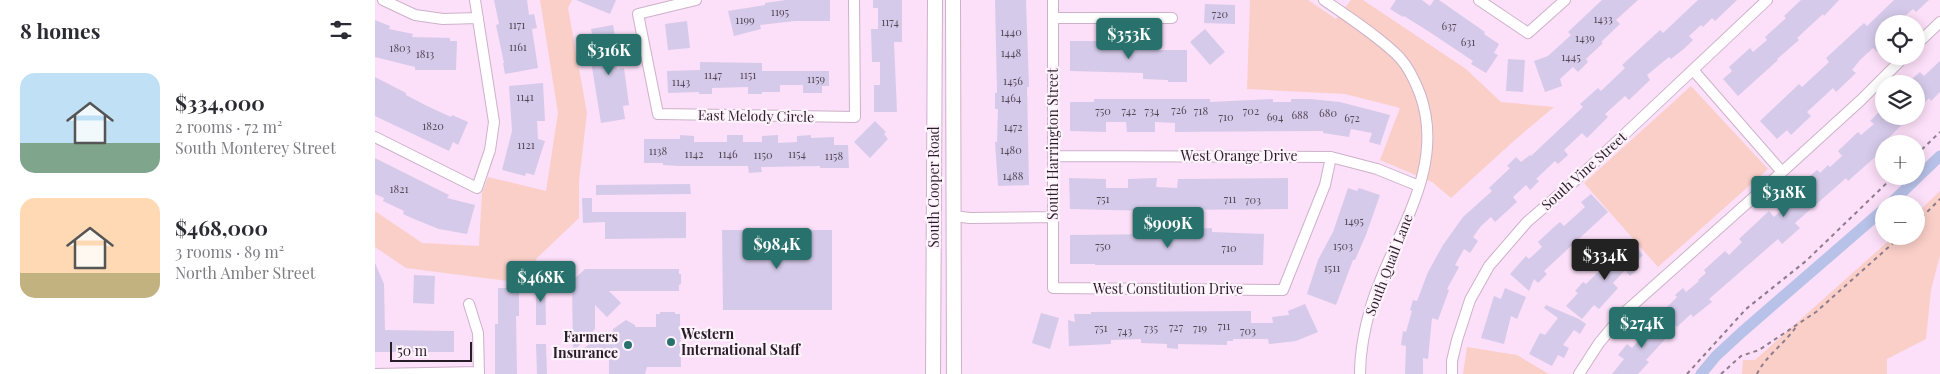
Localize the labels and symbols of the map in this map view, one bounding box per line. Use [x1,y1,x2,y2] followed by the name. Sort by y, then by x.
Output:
[771,4,790,19] house number: 1195
[1212,6,1229,21] house number: 720
[1593,11,1613,26] house number: 1433
[735,12,755,27] house number: 1199
[881,14,899,29] house number: 1174
[509,17,525,32] house number: 1171
[1094,18,1164,60] pin: $353K
[1441,18,1457,33] house number: 637
[1000,24,1022,39] house number: 1440
[1575,30,1595,45] house number: 1439
[574,34,644,76] pin: $316K
[1461,34,1475,49] house number: 631
[509,39,527,54] house number: 1161
[389,40,411,55] house number: 1803
[1001,45,1022,60] house number: 1448
[416,46,434,61] house number: 1813
[1561,49,1581,64] house number: 1445
[704,67,722,82] house number: 1147
[740,67,756,82] house number: 1151
[1043,67,1062,220] street label: South Harrington Street
[807,71,825,86] house number: 1159
[1003,73,1023,88] house number: 1456
[672,74,690,89] house number: 1143
[516,89,534,104] house number: 1141
[1001,90,1022,105] house number: 1464
[1171,102,1187,117] house number: 726
[1095,103,1111,118] house number: 750
[1122,103,1136,118] house number: 742
[1145,103,1160,118] house number: 734
[1194,103,1208,118] house number: 718
[1243,103,1259,118] house number: 702
[698,105,814,126] street label: East Melody Circle
[1319,105,1337,120] house number: 680
[1291,107,1309,122] house number: 688
[1218,109,1234,124] house number: 710
[1267,109,1284,124] house number: 694
[1344,110,1360,125] house number: 672
[422,118,444,133] house number: 1820
[1003,119,1023,134] house number: 1472
[924,126,943,248] street label: South Cooper Road
[1537,127,1631,214] street label: South Vine Street
[517,137,535,152] house number: 1121
[1000,142,1022,157] house number: 1480
[649,143,668,158] house number: 1138
[685,146,703,161] house number: 1142
[718,146,738,161] house number: 1146
[788,146,807,161] house number: 1154
[1179,146,1298,165] street label: West Orange Drive
[753,147,773,162] house number: 1150
[825,148,843,163] house number: 1158
[1003,168,1024,183] house number: 1488
[1749,176,1819,218] pin: $318K
[389,181,409,196] house number: 1821
[1096,191,1110,206] house number: 751
[1224,191,1236,206] house number: 711
[1245,192,1261,207] house number: 703
[1133,206,1203,249] pin: $909K
[1360,211,1417,319] street label: South Quail Lane
[1344,213,1364,228] house number: 1495
[742,228,812,270] pin: $984K
[1095,238,1111,253] house number: 750
[1333,238,1353,253] house number: 1503
[1570,238,1640,281] pin: $334K
[1221,240,1237,255] house number: 710
[506,260,576,303] pin: $468K
[1324,260,1340,275] house number: 1511
[1092,279,1243,298] street label: West Constitution Drive
[1607,306,1677,349] pin: $274K
[1218,318,1230,333] house number: 711
[1169,319,1184,334] house number: 727
[1094,320,1108,335] house number: 751
[1144,320,1158,335] house number: 735
[1193,320,1207,335] house number: 719
[1118,323,1132,338] house number: 743
[1240,323,1256,338] house number: 703
[680,324,801,359] place label: Western International Staff
[553,327,618,362] place label: Farmers Insurance
[665,336,677,348] marker: Western International Staff
[390,339,473,362] scale bar
[622,339,634,351] marker: Farmers Insurance

